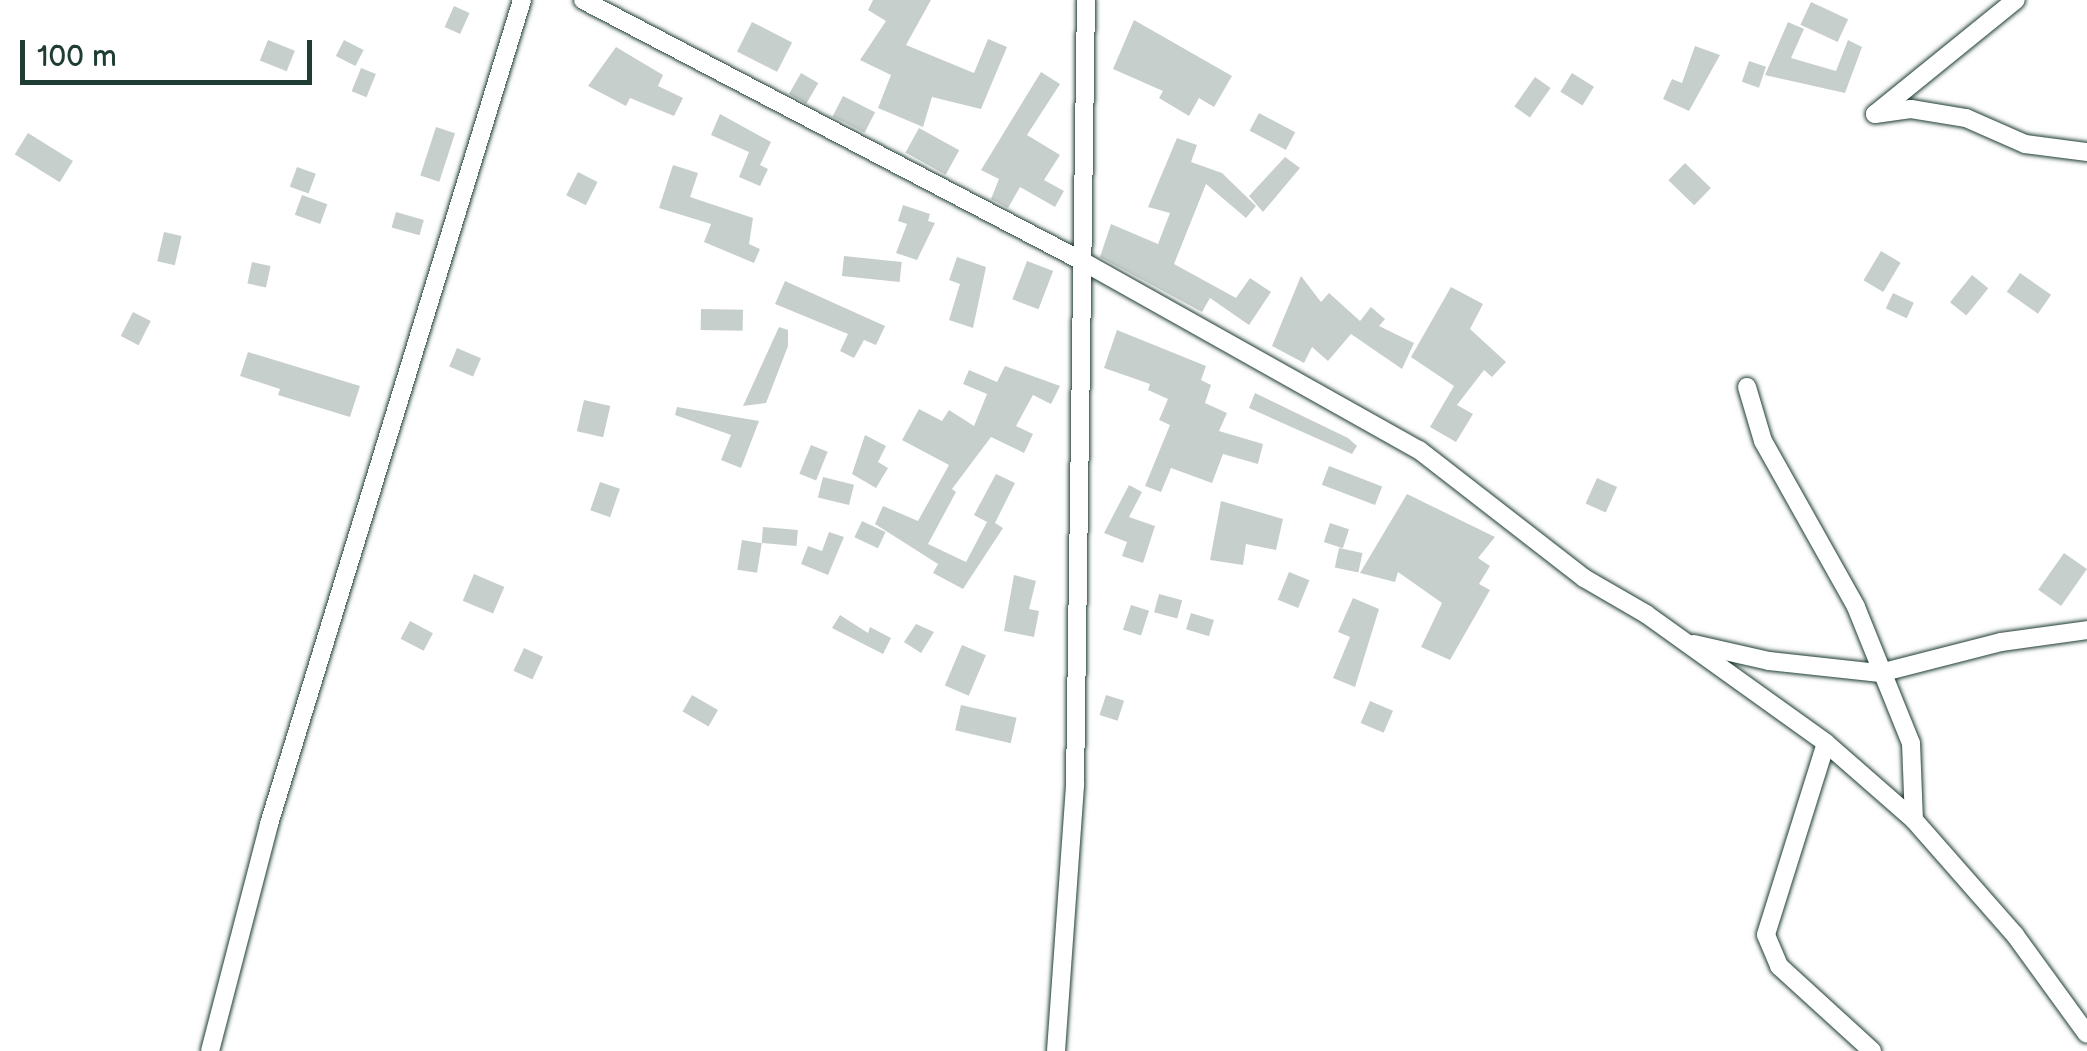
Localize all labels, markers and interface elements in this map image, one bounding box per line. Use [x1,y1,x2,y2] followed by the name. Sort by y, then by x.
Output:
[25,20,318,82] scale bar
[37,39,117,75] text: 100 m

